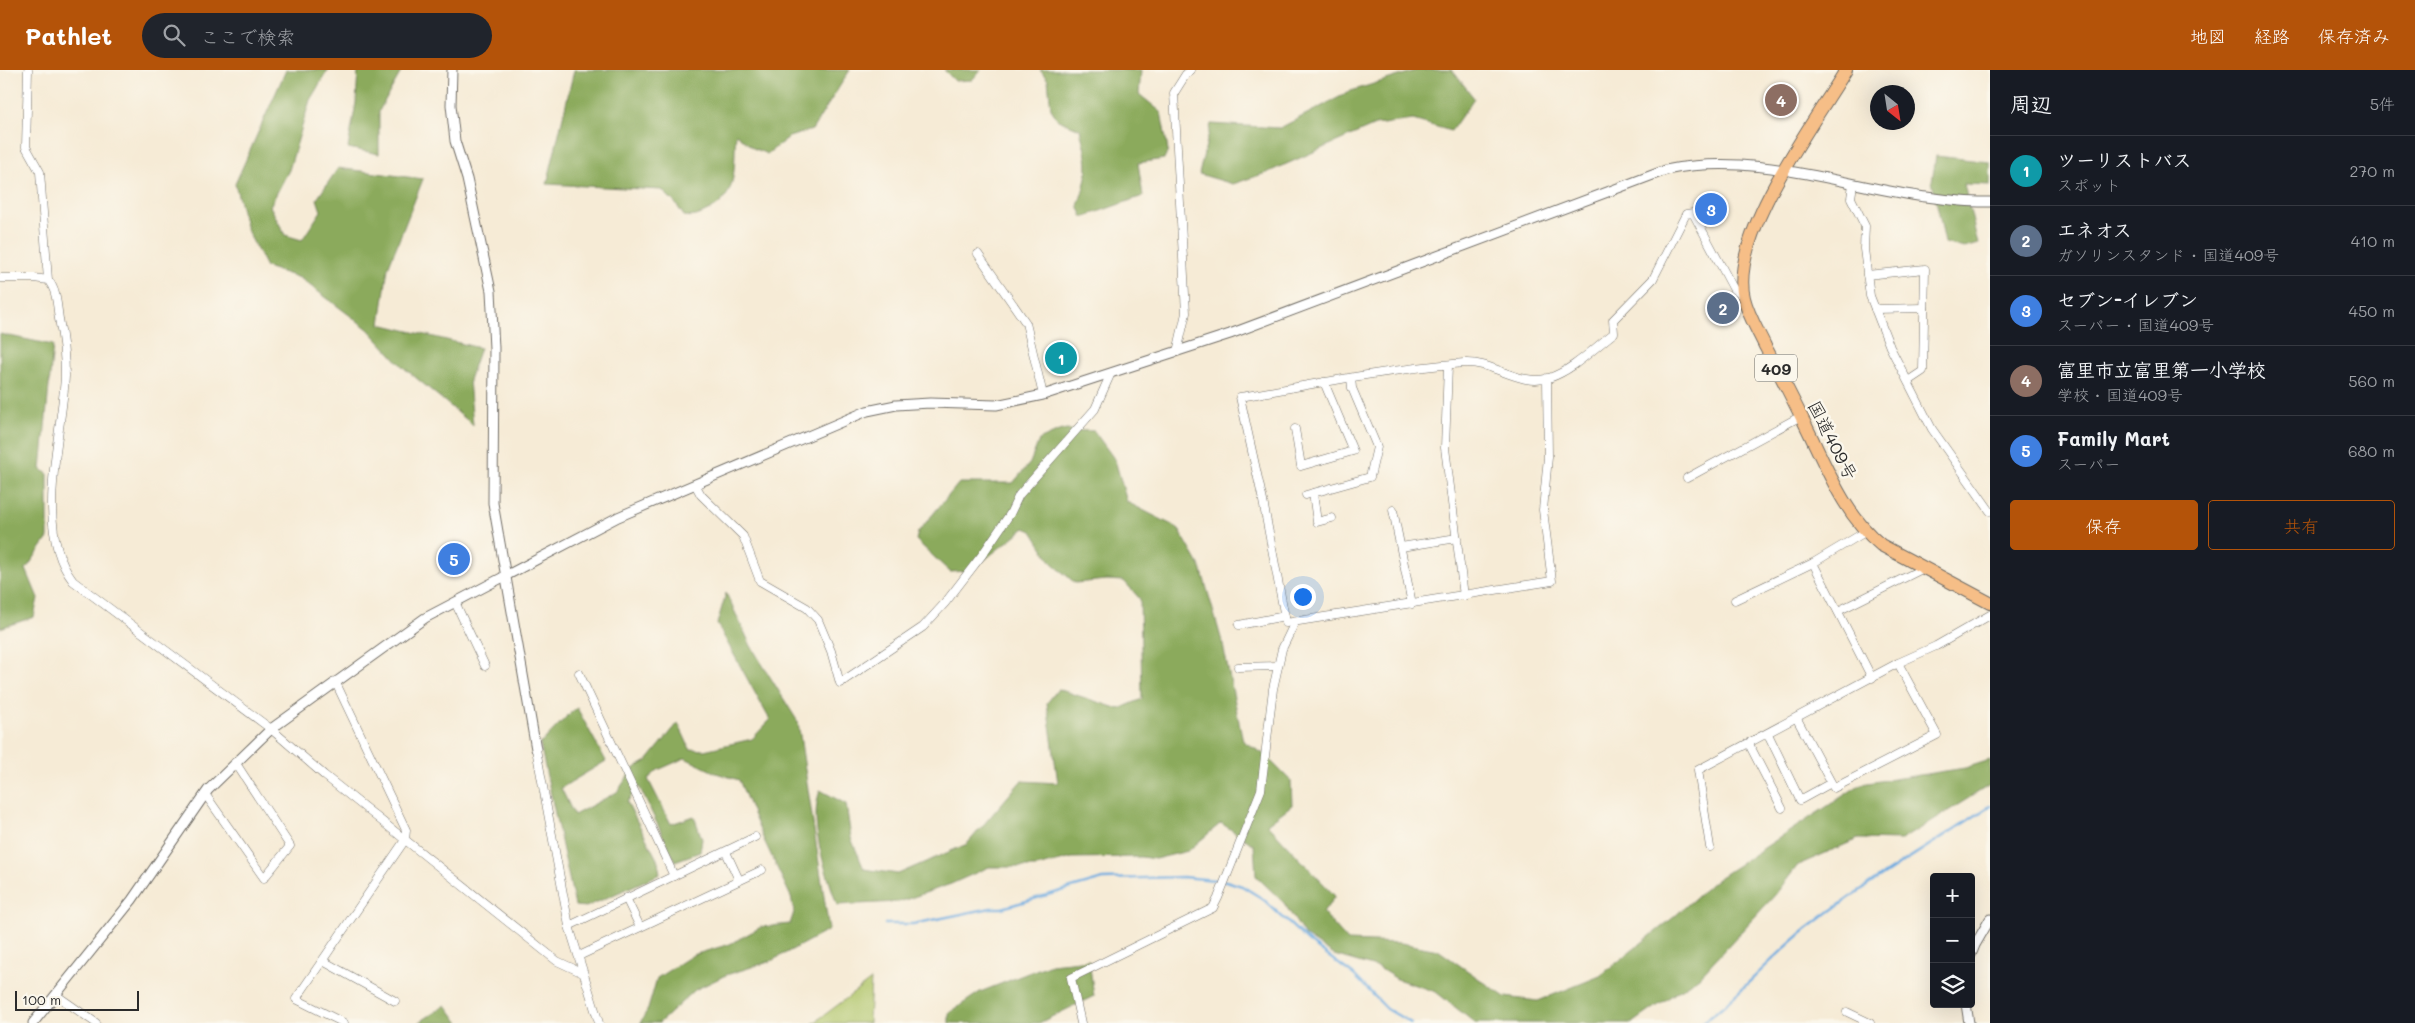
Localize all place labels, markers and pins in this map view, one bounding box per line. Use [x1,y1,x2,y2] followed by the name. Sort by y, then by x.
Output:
[1765,81,1797,119] pin: 4
[1695,190,1727,228] pin: 3
[1707,289,1739,327] pin: 2
[1045,339,1077,377] pin: 1
[438,540,470,578] pin: 5

